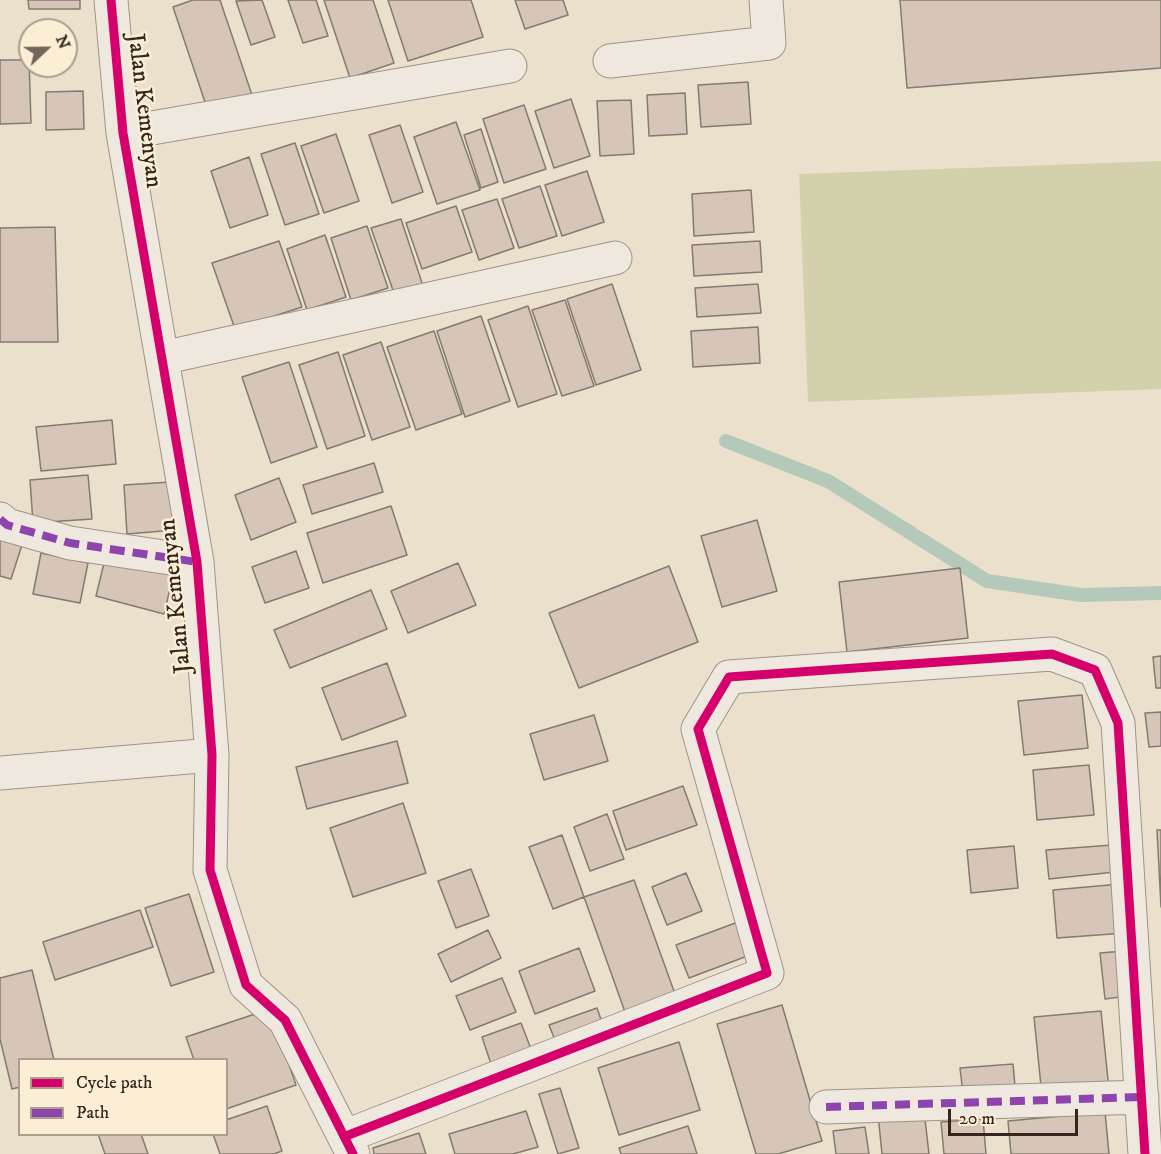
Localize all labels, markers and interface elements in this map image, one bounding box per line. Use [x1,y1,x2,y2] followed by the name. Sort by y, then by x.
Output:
[18,18,78,78] north arrow
[51,32,75,52] text: N
[119,32,167,190] street label: Jalan Kemenyan
[155,517,199,675] street label: Jalan Kemenyan
[18,1058,228,1136] legend
[76,1072,153,1094] text: Cycle path
[951,1097,1082,1135] scale bar
[76,1102,109,1124] text: Path
[959,1108,995,1130] text: 20 m

